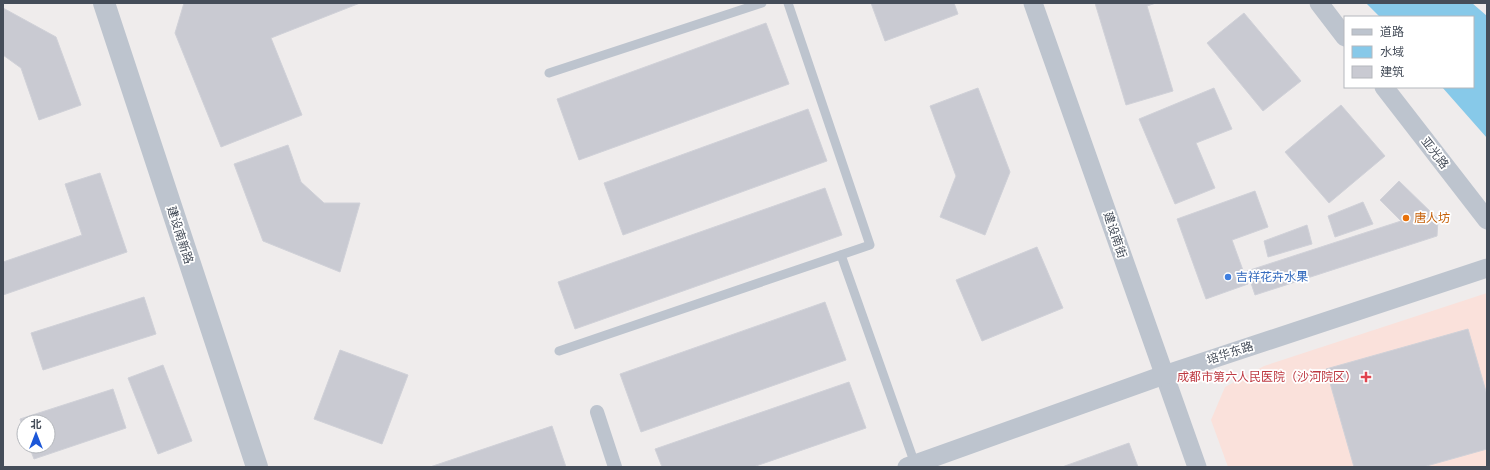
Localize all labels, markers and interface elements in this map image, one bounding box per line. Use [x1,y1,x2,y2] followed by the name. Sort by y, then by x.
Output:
[1344,16,1474,88] legend
[1380,25,1404,39] text: 道路
[1380,45,1404,59] text: 水域
[1380,65,1404,79] text: 建筑
[1418,135,1452,171] street label: 亚光路
[164,204,196,266] street label: 建设南新路
[1101,210,1129,260] street label: 建设南街
[1414,211,1450,225] place label: 唐人坊
[1401,213,1411,223] marker: 唐人坊
[1236,270,1308,284] place label: 吉祥花卉水果
[1223,272,1233,282] marker: 吉祥花卉水果
[1205,339,1255,367] street label: 培华东路
[1177,370,1357,384] place label: 成都市第六人民医院（沙河院区）
[1360,371,1372,383] marker: 成都市第六人民医院（沙河院区）
[16,414,56,454] north arrow
[31,418,42,430] text: 北

